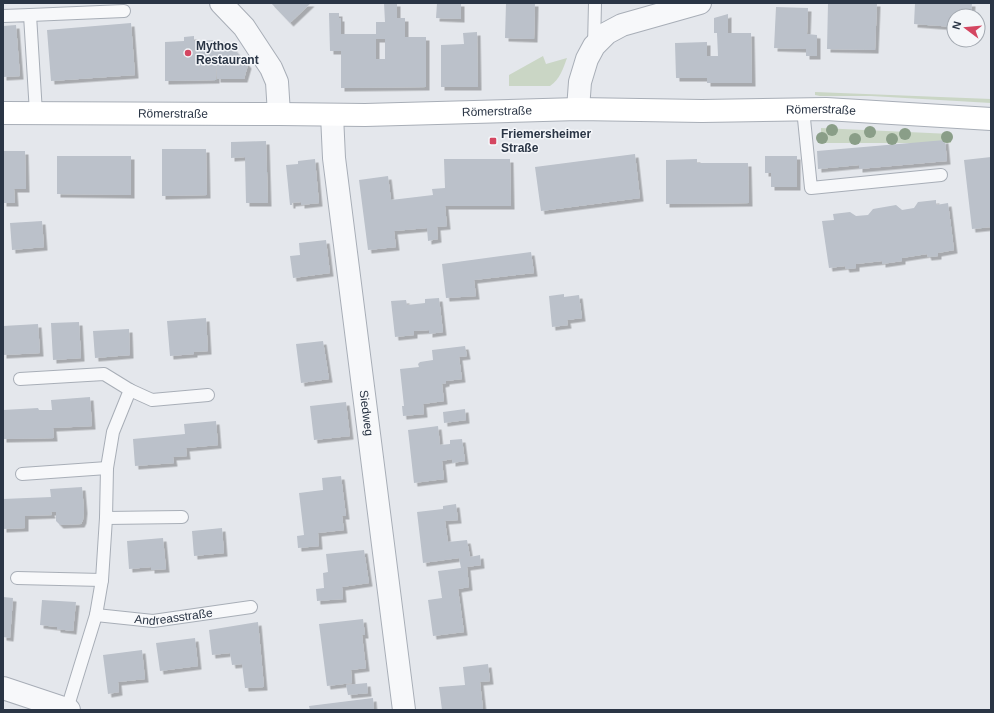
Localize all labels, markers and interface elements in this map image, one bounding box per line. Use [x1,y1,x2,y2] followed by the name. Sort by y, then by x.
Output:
[946,8,986,48] north arrow
[950,20,963,31] text: N
[196,39,259,67] place label: Mythos Restaurant
[183,48,193,58] marker: Mythos Restaurant
[786,102,857,118] street label: Römerstraße
[462,103,532,119] street label: Römerstraße
[138,106,208,121] street label: Römerstraße
[501,127,591,155] place label: Friemersheimer Straße
[488,136,498,146] marker: Friemersheimer Straße
[356,389,376,437] street label: Siedweg
[134,606,214,628] street label: Andreasstraße

